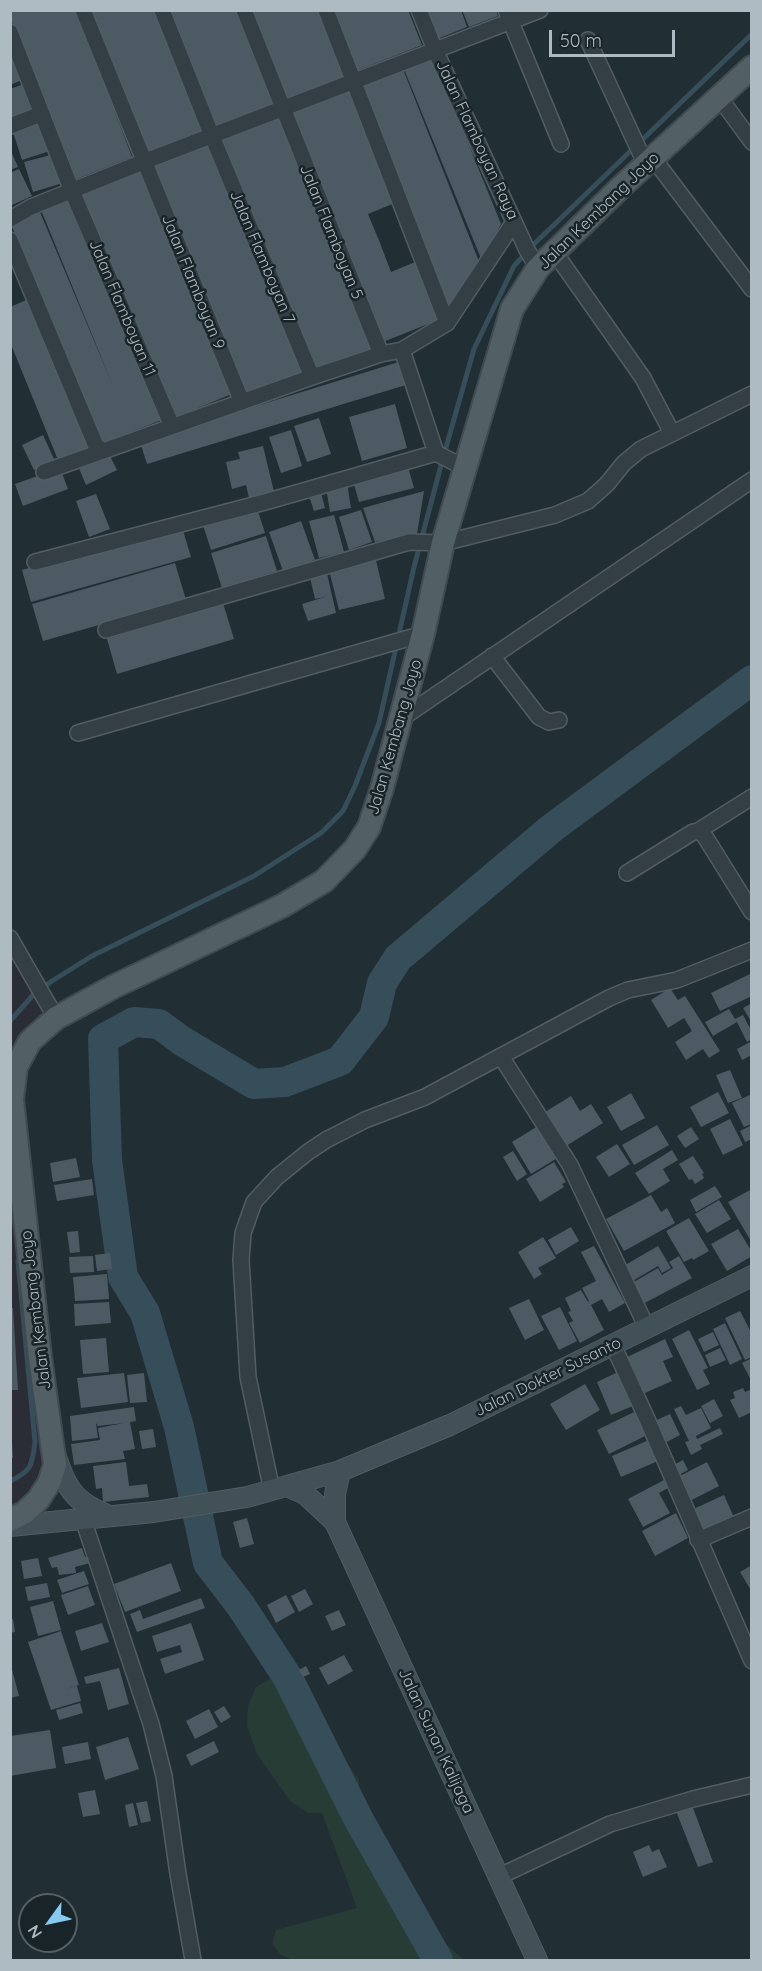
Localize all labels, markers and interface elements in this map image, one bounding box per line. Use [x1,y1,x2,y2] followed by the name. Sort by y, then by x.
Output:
[552,18,678,56] scale bar
[560,29,602,52] text: 50 m
[432,57,522,223] street label: Jalan Flamboyan Raya
[535,148,663,274] street label: Jalan Kembang Joyo
[295,162,367,302] street label: Jalan Flamboyan 5
[225,188,299,326] street label: Jalan Flamboyan 7
[157,212,229,352] street label: Jalan Flamboyan 9
[85,237,159,379] street label: Jalan Flamboyan 11
[364,657,426,817] street label: Jalan Kembang Joyo
[17,1229,55,1391] street label: Jalan Kembang Joyo
[472,1333,624,1421] street label: Jalan Dokter Susanto
[394,1665,478,1817] street label: Jalan Sunan Kalijaga
[18,1893,78,1953] north arrow
[23,1921,46,1942] text: N

